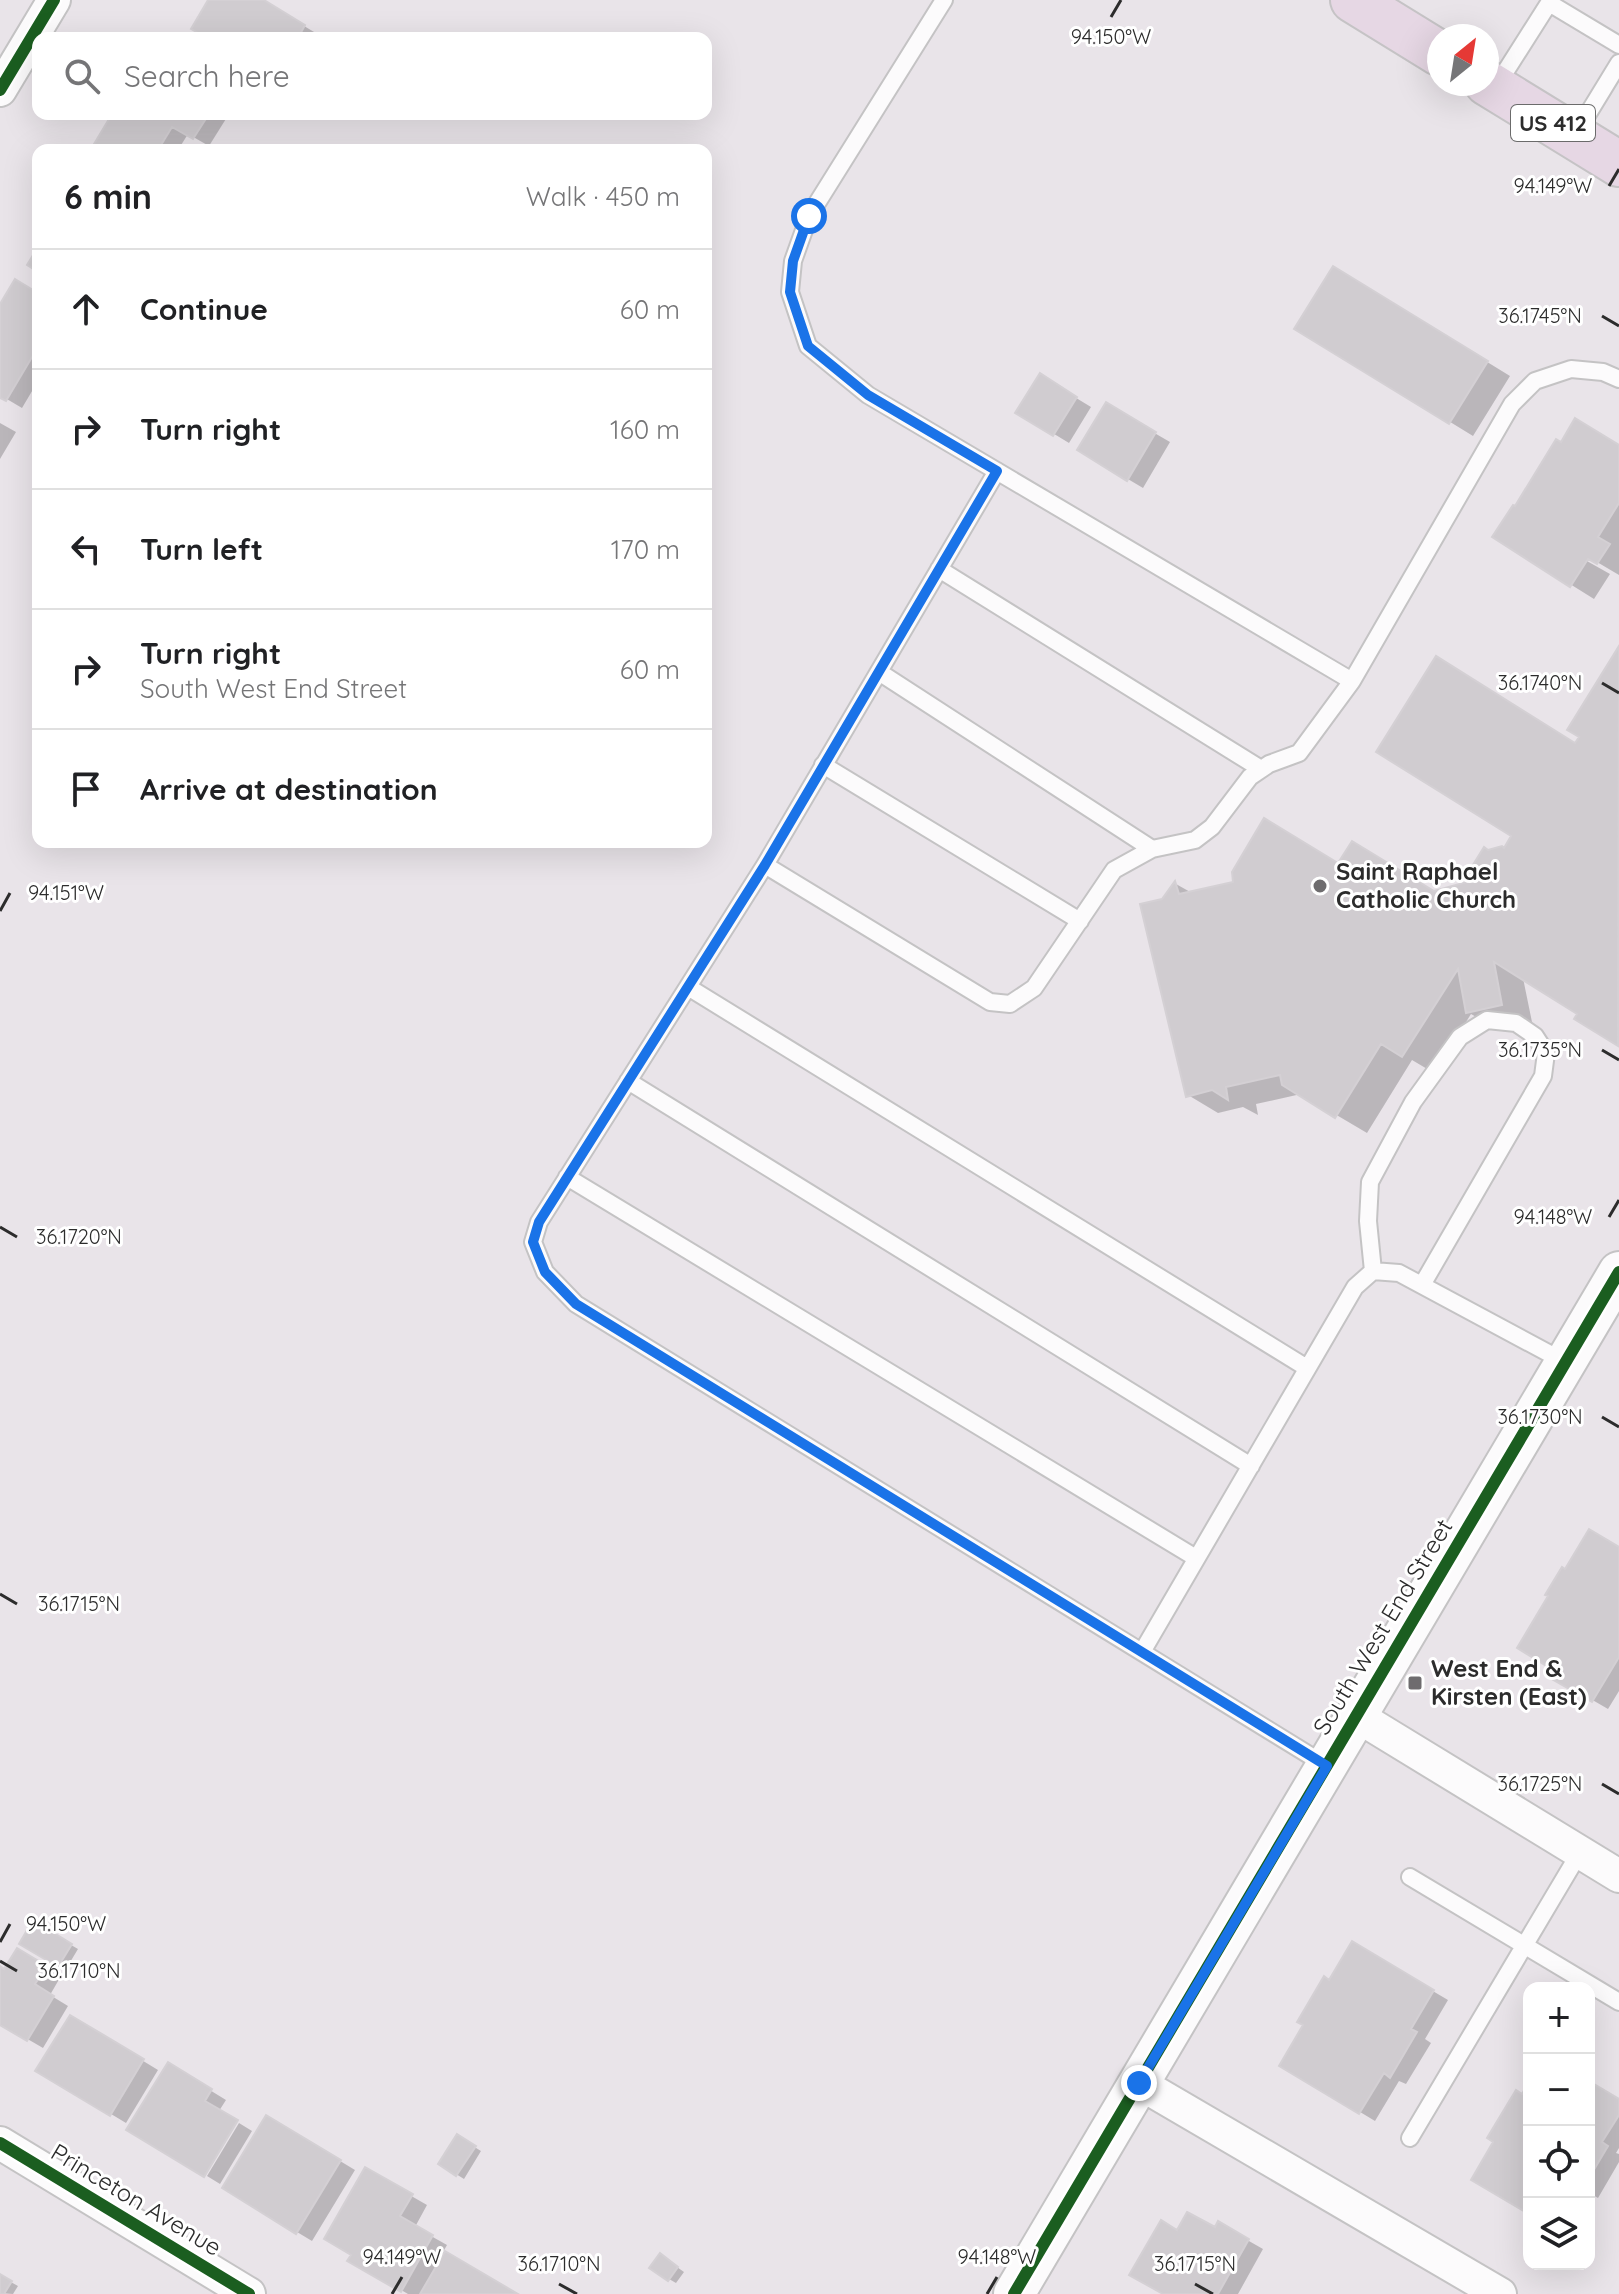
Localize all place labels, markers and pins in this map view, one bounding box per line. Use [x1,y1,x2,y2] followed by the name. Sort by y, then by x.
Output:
[1336,856,1516,914] place label: Saint Raphael Catholic Church
[1311,877,1329,895] marker: Saint Raphael Catholic Church
[1431,1653,1587,1711] place label: West End & Kirsten (East)
[1406,1674,1424,1692] marker: West End & Kirsten (East)

